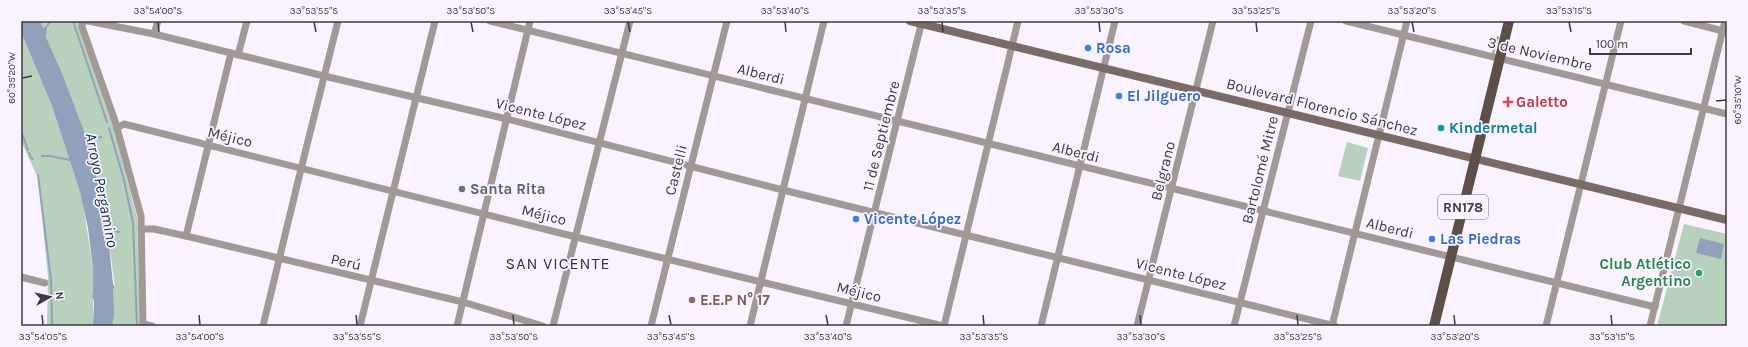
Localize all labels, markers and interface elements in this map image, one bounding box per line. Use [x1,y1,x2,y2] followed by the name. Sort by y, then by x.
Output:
[134,5,182,17] text: 33°54'00"S
[290,5,338,17] text: 33°53'55"S
[447,5,495,17] text: 33°53'50"S
[604,5,652,17] text: 33°53'45"S
[761,5,809,17] text: 33°53'40"S
[918,5,966,17] text: 33°53'35"S
[1074,5,1124,17] text: 33°53'30"S
[1232,5,1280,17] text: 33°53'25"S
[1388,5,1436,17] text: 33°53'20"S
[1546,5,1592,17] text: 33°53'15"S
[1590,30,1691,56] scale bar
[1486,33,1594,75] street label: 3 de Noviembre
[1596,37,1628,51] text: 100 m
[1096,39,1131,57] place label: Rosa
[1083,43,1093,53] marker: Rosa
[6,52,18,104] text: 60°35'20"W
[735,59,787,89] street label: Alberdi
[1224,74,1420,140] street label: Boulevard Florencio Sánchez
[1732,75,1744,125] text: 60°35'10"W
[859,79,903,193] street label: 11 de Septiembre
[1127,87,1201,105] place label: El Jilguero
[1114,91,1124,101] marker: El Jilguero
[1516,93,1568,111] place label: Galetto
[494,94,588,134] street label: Vicente López
[1503,97,1513,107] marker: Galetto
[1238,114,1282,226] street label: Bartolomé Mitre
[1449,119,1538,137] place label: Kindermetal
[206,123,254,151] street label: Méjico
[1436,123,1446,133] marker: Kindermetal
[82,131,122,249] water label: Arroyo Pergamino
[1050,137,1102,167] street label: Alberdi
[1147,139,1179,203] street label: Belgrano
[661,143,691,197] street label: Castelli
[470,180,545,198] place label: Santa Rita
[457,184,467,194] marker: Santa Rita
[1438,195,1488,219] road number: RN178
[520,201,568,229] street label: Méjico
[864,210,961,228] place label: Vicente López
[1364,213,1416,243] street label: Alberdi
[851,214,861,224] marker: Vicente López
[1440,230,1521,248] place label: Las Piedras
[1427,234,1437,244] marker: Las Piedras
[329,250,363,274] street label: Perú
[506,254,610,273] district label: SAN VICENTE
[1134,254,1228,294] street label: Vicente López
[1599,255,1691,290] place label: Club Atlético Argentino
[1694,268,1704,278] marker: Club Atlético Argentino
[30,277,70,317] north arrow
[835,278,883,306] street label: Méjico
[52,291,66,300] text: N
[700,291,770,309] place label: E.E.P N° 17
[687,295,697,305] marker: E.E.P N° 17
[19,331,67,343] text: 33°54'05"S
[176,331,224,343] text: 33°54'00"S
[333,331,381,343] text: 33°53'55"S
[490,331,538,343] text: 33°53'50"S
[647,331,695,343] text: 33°53'45"S
[804,331,852,343] text: 33°53'40"S
[960,331,1008,343] text: 33°53'35"S
[1116,331,1166,343] text: 33°53'30"S
[1274,331,1322,343] text: 33°53'25"S
[1431,331,1479,343] text: 33°53'20"S
[1589,331,1635,343] text: 33°53'15"S

